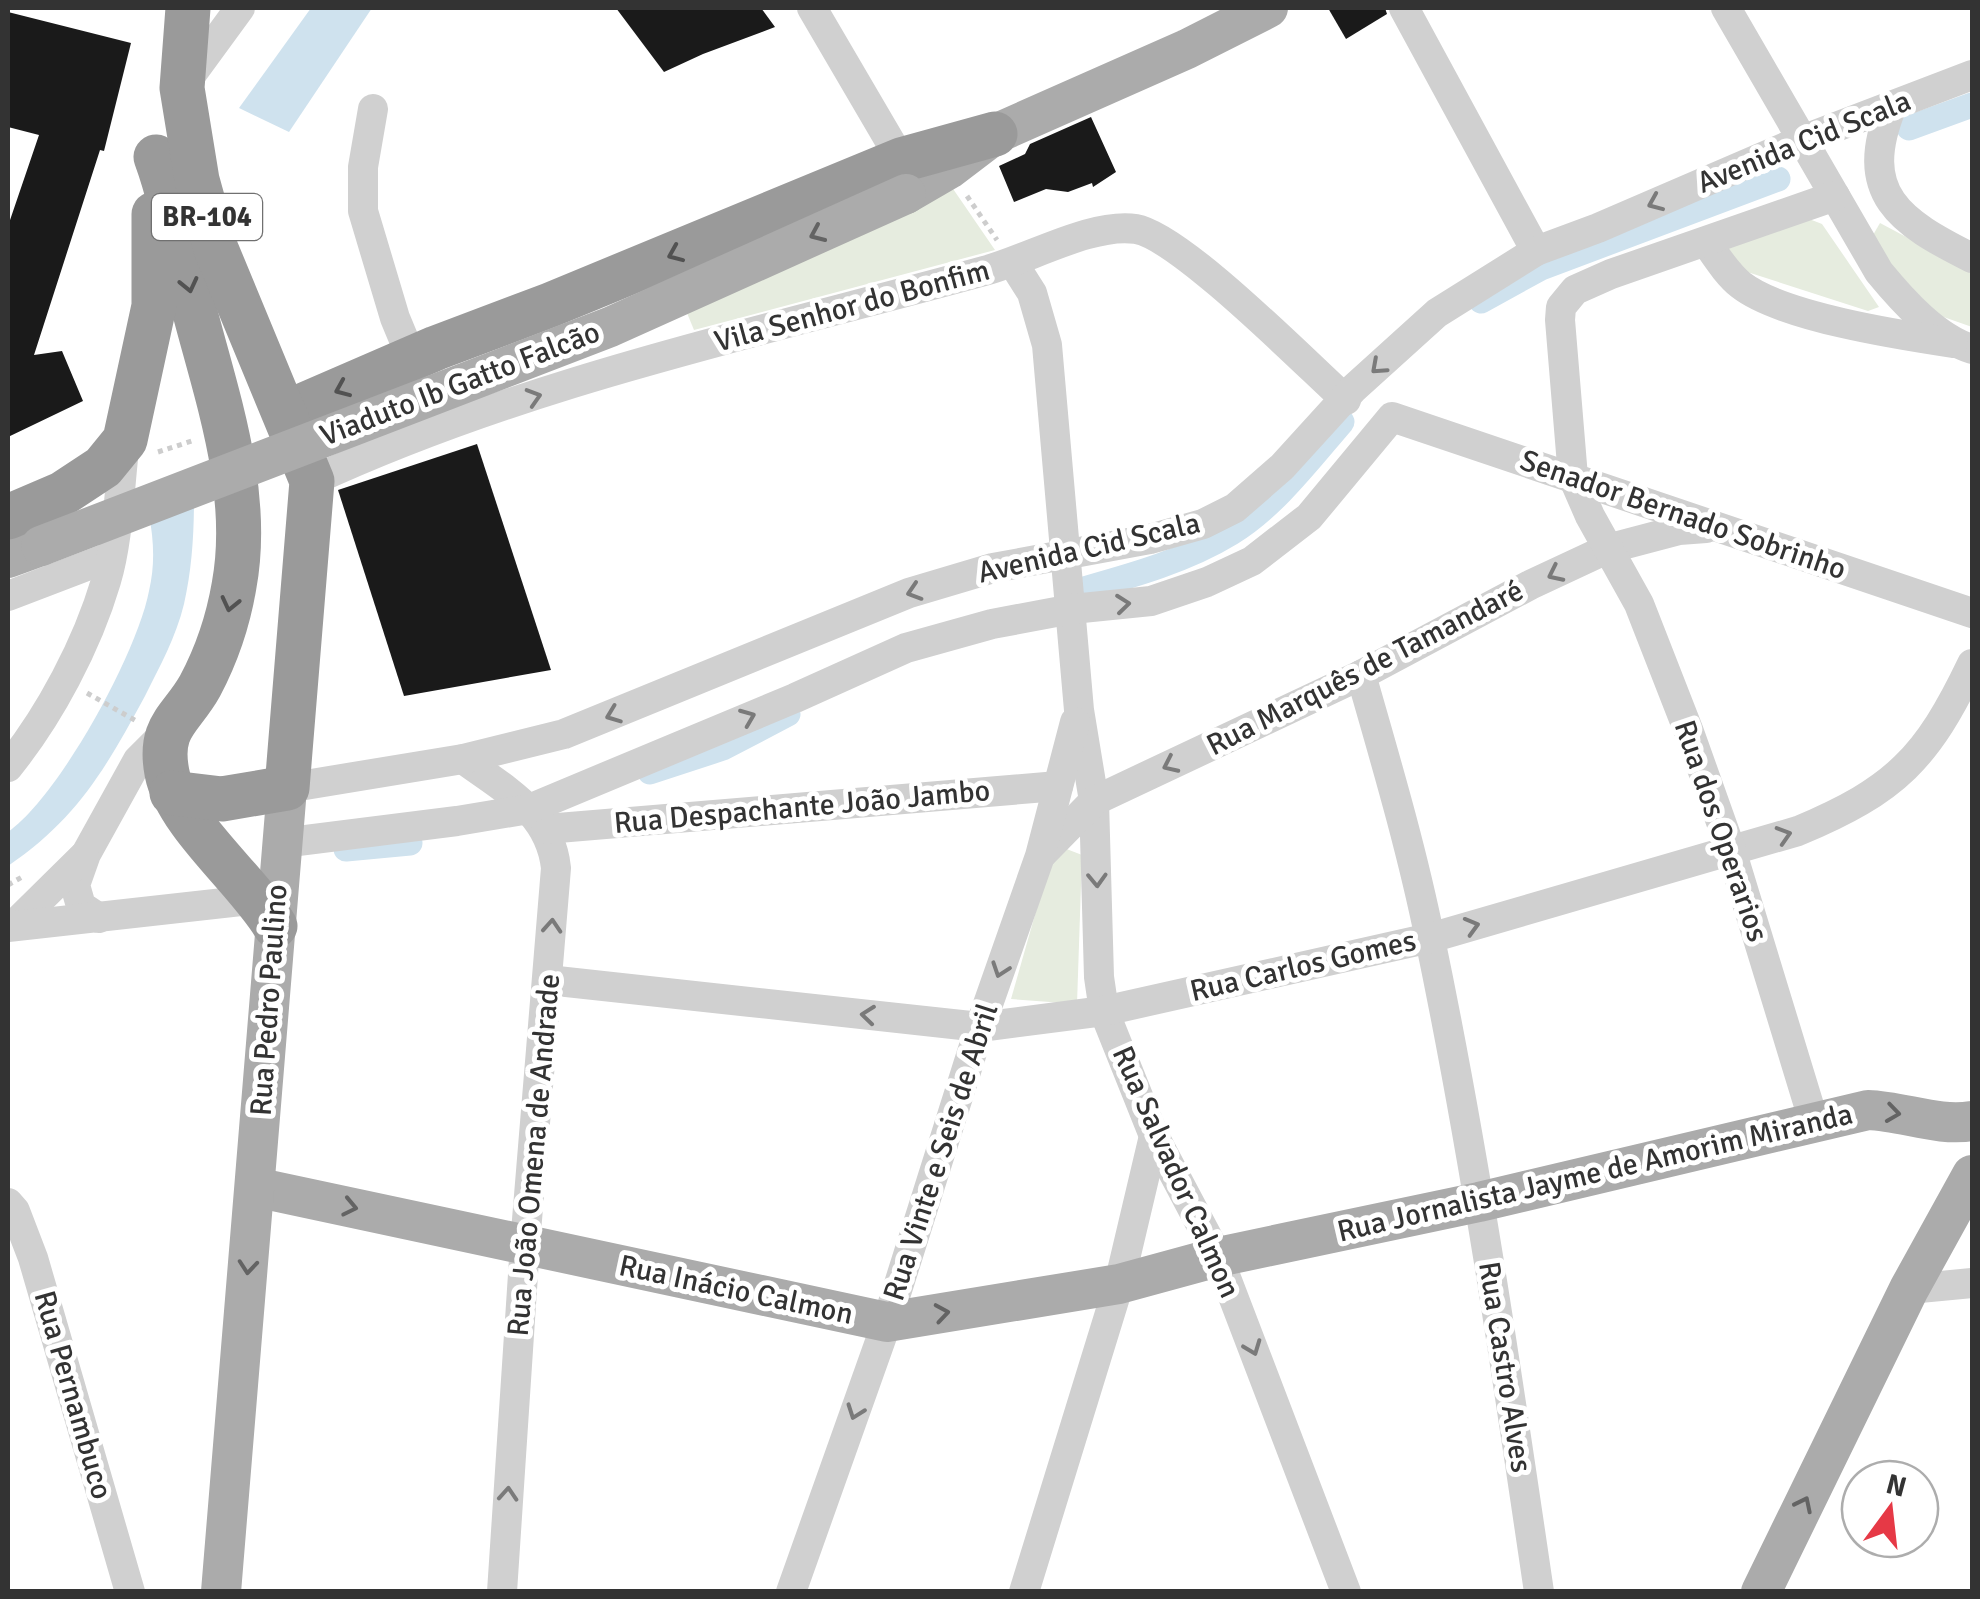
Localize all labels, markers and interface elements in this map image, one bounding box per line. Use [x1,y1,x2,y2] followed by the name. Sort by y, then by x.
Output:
[1692,82,1916,202] street label: Avenida Cid Scala
[1647,191,1665,211] one-way arrow
[152,194,262,240] road number: BR-104
[809,221,827,241] one-way arrow
[667,242,685,262] one-way arrow
[710,251,994,361] street label: Vila Senhor do Bonfim
[177,276,198,293] one-way arrow
[315,314,605,454] street label: Viaduto Ib Gatto Falcão
[1371,355,1390,373] one-way arrow
[334,377,352,397] one-way arrow
[525,388,542,409] one-way arrow
[1515,442,1851,588] street label: Senador Bernado Sobrinho
[974,504,1204,592] street label: Avenida Cid Scala
[1547,561,1565,581] one-way arrow
[1201,572,1529,764] street label: Rua Marquês de Tamandaré
[906,581,923,601] one-way arrow
[1116,593,1132,615] one-way arrow
[221,595,242,612] one-way arrow
[605,703,623,723] one-way arrow
[738,709,756,729] one-way arrow
[1666,715,1776,947] street label: Rua dos Operarios
[1162,753,1180,773] one-way arrow
[612,772,992,842] street label: Rua Despachante João Jambo
[1775,826,1792,847] one-way arrow
[1086,872,1107,888] one-way arrow
[242,883,296,1117] street label: Rua Pedro Paulino
[1463,916,1480,937] one-way arrow
[541,917,562,933] one-way arrow
[1187,922,1419,1010] street label: Rua Carlos Gomes
[991,961,1012,978] one-way arrow
[500,972,568,1338] street label: Rua João Omena de Andrade
[875,999,1007,1305] street label: Rua Vinte e Seis de Abril
[860,1005,876,1026] one-way arrow
[1104,1040,1248,1304] street label: Rua Salvador Calmon
[1334,1096,1856,1250] street label: Rua Jornalista Jayme de Amorim Miranda
[1885,1101,1902,1122] one-way arrow
[341,1196,358,1217] one-way arrow
[616,1247,856,1333] street label: Rua Inácio Calmon
[1470,1259,1540,1475] street label: Rua Castro Alves
[238,1260,260,1276] one-way arrow
[26,1287,120,1503] street label: Rua Pernambuco
[934,1303,951,1324] one-way arrow
[1241,1338,1261,1355] one-way arrow
[846,1402,867,1419] one-way arrow
[1840,1459,1940,1559] north arrow
[1882,1467,1910,1505] text: N
[497,1486,518,1502] one-way arrow
[1791,1496,1811,1514] one-way arrow

